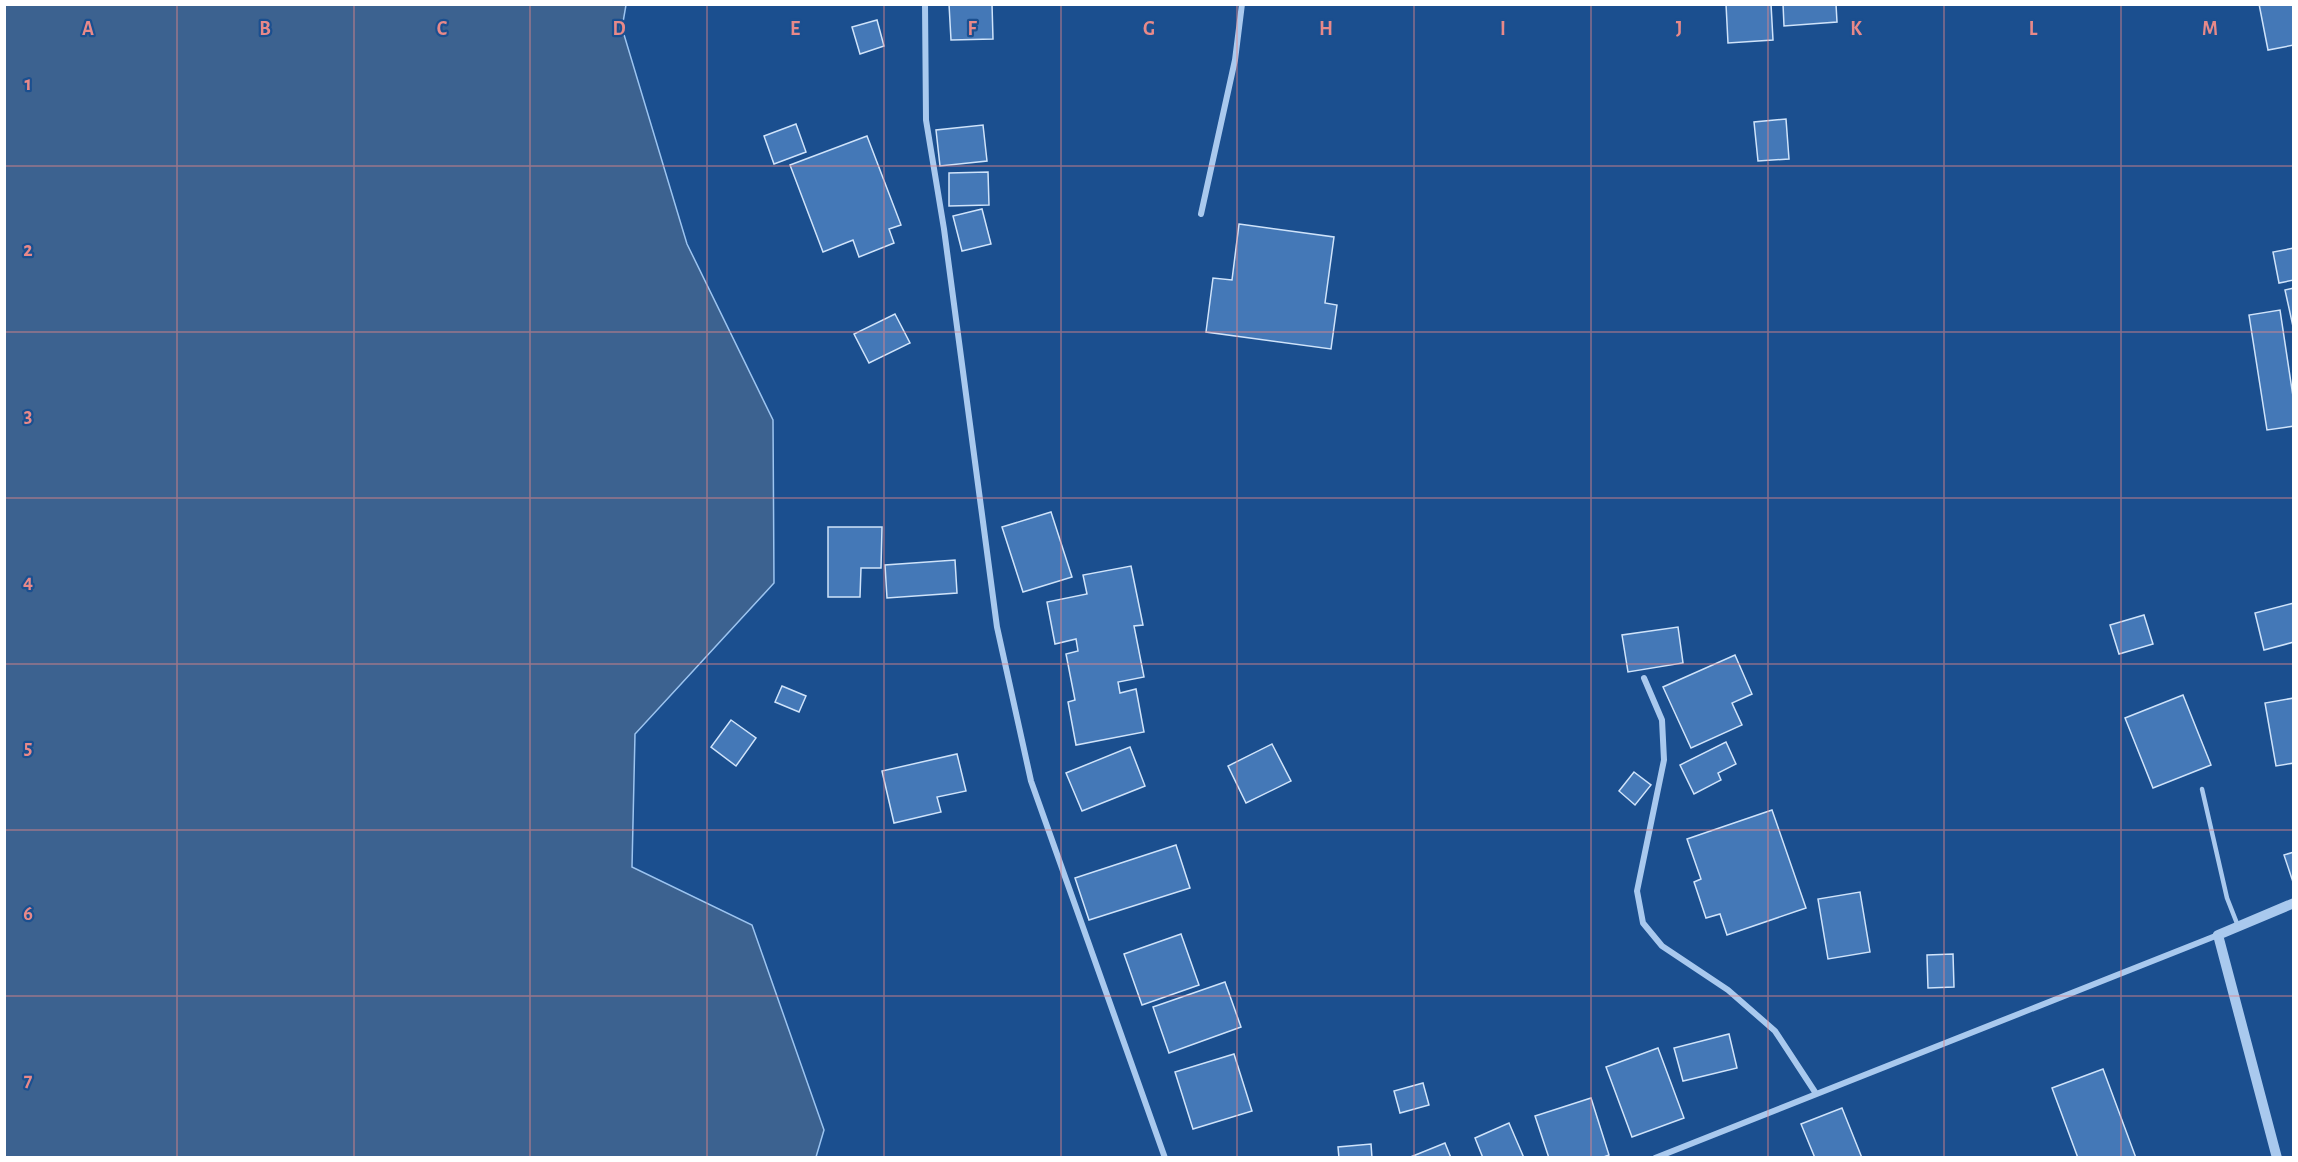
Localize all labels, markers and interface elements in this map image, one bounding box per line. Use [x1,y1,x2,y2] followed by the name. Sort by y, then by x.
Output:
[82,19,94,39] text: A
[259,19,271,39] text: B
[437,19,448,39] text: C
[612,19,626,39] text: D
[790,19,800,39] text: E
[967,19,977,39] text: F
[1143,19,1155,39] text: G
[1319,19,1333,39] text: H
[1500,19,1506,39] text: I
[1676,19,1682,39] text: J
[1850,19,1862,39] text: K
[2029,19,2038,39] text: L
[2202,19,2218,39] text: M
[24,74,32,94] text: 1
[23,240,33,260] text: 2
[24,406,32,426] text: 3
[23,572,33,592] text: 4
[24,738,32,758] text: 5
[23,904,33,924] text: 6
[24,1070,33,1090] text: 7

